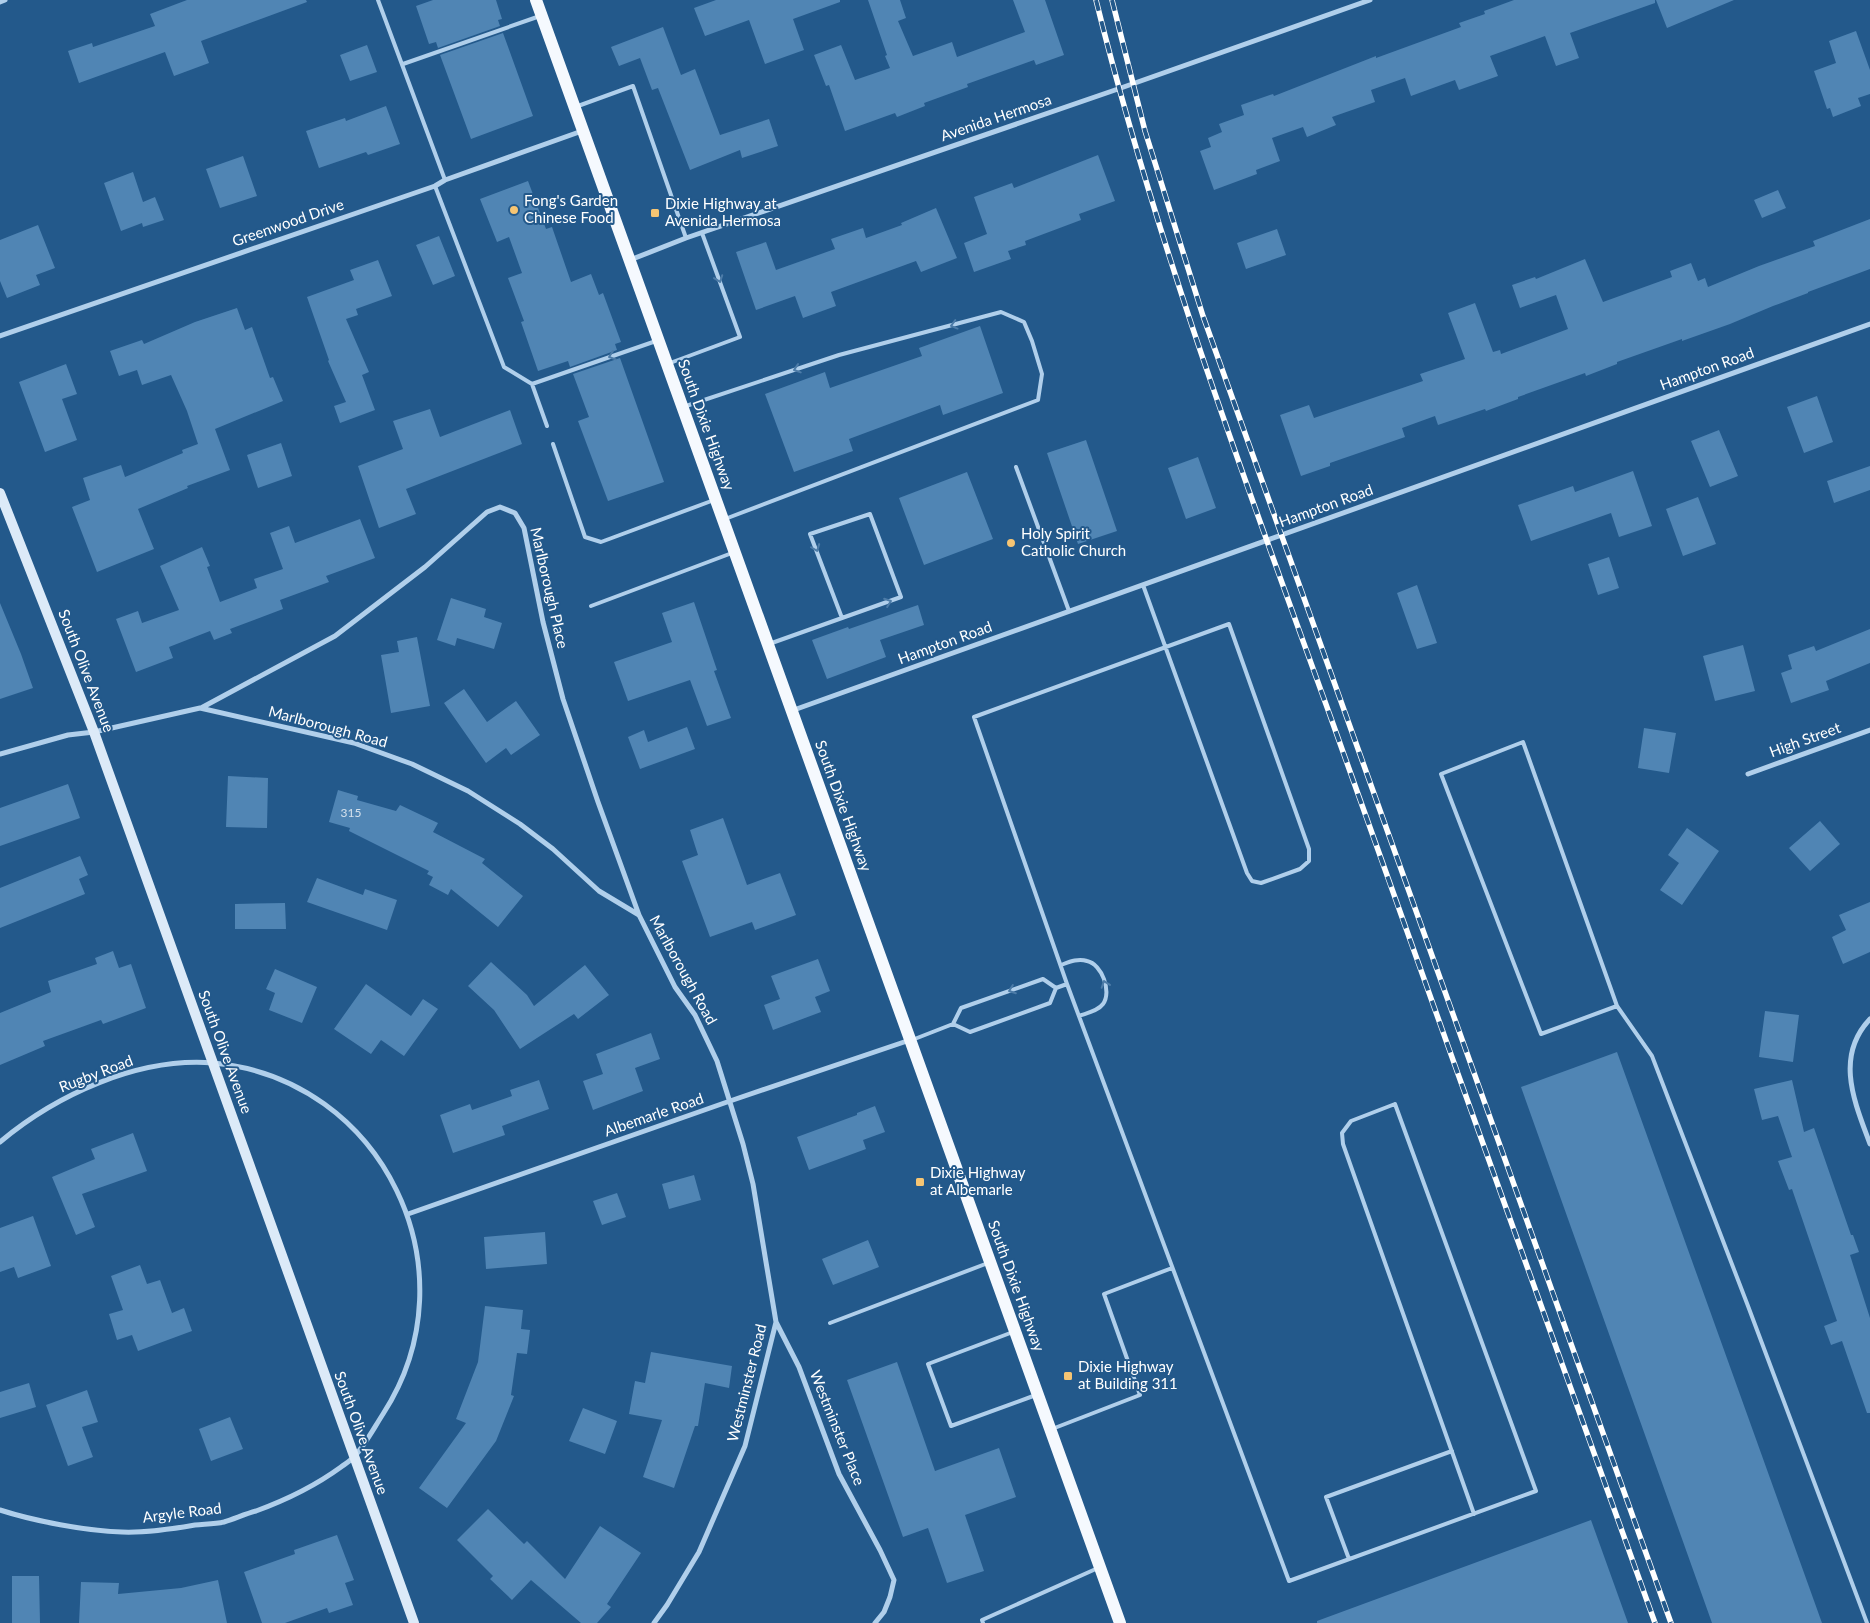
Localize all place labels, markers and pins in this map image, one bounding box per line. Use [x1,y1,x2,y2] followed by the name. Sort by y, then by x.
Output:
[524,191,618,226] place label: Fong's Garden Chinese Food
[665,194,781,229] place label: Dixie Highway at Avenida Hermosa
[508,204,520,216] marker: Fong's Garden Chinese Food
[649,207,661,219] marker: Dixie Highway at Avenida Hermosa
[1021,524,1126,559] place label: Holy Spirit Catholic Church
[1005,537,1017,549] marker: Holy Spirit Catholic Church
[930,1163,1026,1198] place label: Dixie Highway at Albemarle
[914,1176,926,1188] marker: Dixie Highway at Albemarle
[1078,1357,1178,1392] place label: Dixie Highway at Building 311
[1062,1370,1074,1382] marker: Dixie Highway at Building 311

